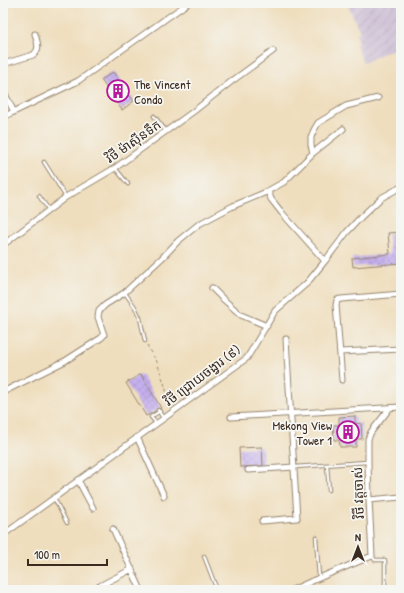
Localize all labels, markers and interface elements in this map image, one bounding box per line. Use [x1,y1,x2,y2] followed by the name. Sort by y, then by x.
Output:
[134,75,191,108] place label: The Vincent Condo
[105,78,131,104] building icon: The Vincent Condo
[101,115,164,167] street label: វិថី ម៉ាស៊ីនទឹក
[159,340,244,411] street label: វិថី ជ្រោយចង្វារ (៩)
[272,416,332,449] place label: Mekong View Tower 1
[335,419,361,445] building icon: Mekong View Tower 1
[348,467,368,520] street label: វិថី វត្តចាស់
[338,527,378,567] north arrow
[355,530,361,544] text: N
[28,541,107,567] scale bar
[34,546,60,563] text: 100 m

